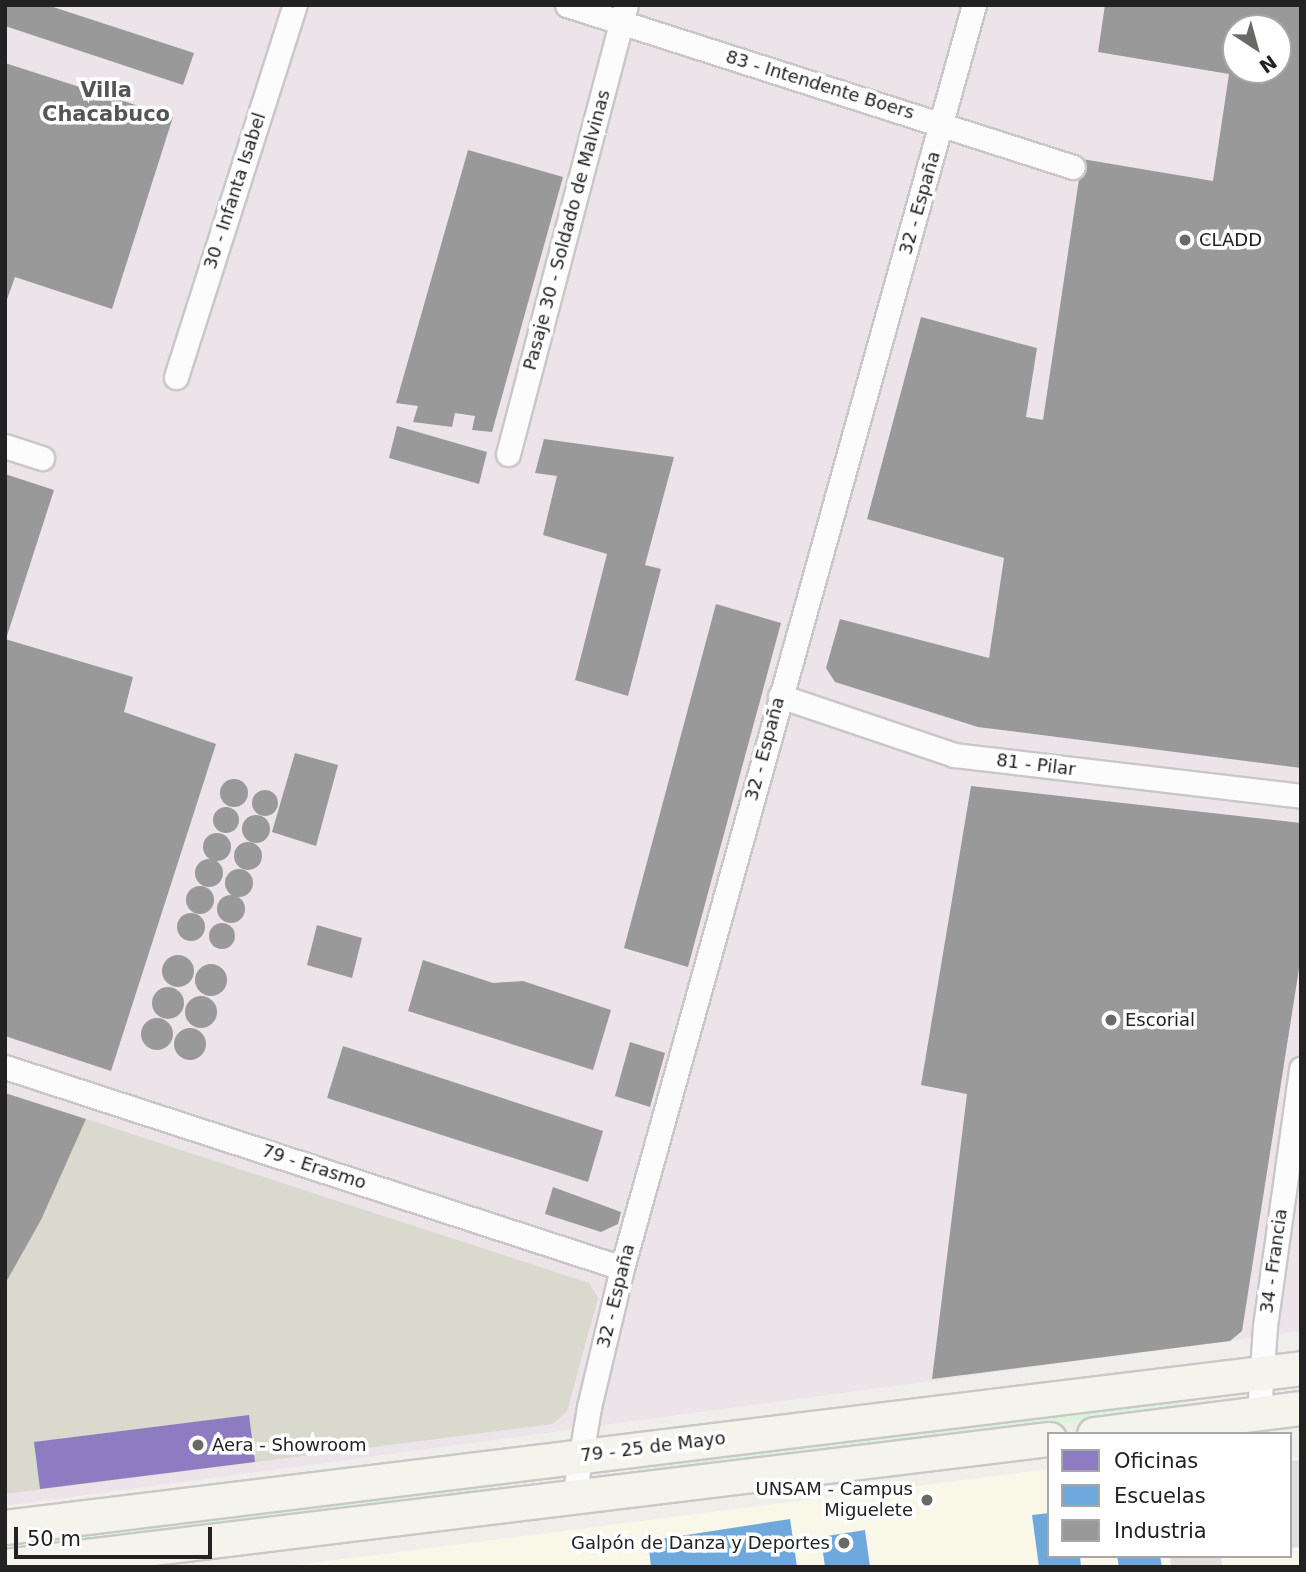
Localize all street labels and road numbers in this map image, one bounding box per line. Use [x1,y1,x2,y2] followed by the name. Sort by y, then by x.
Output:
[723,46,917,124] street label: 83 - Intendente Boers
[519,87,615,373] street label: Pasaje 30 - Soldado de Malvinas
[199,110,271,272] street label: 30 - Infanta Isabel
[895,149,945,257] street label: 32 - España
[741,695,789,803] street label: 32 - España
[995,749,1077,781] street label: 81 - Pilar
[259,1140,369,1194] street label: 79 - Erasmo
[1256,1207,1292,1315] street label: 34 - Francia
[593,1242,639,1350] street label: 32 - España
[579,1427,727,1467] street label: 79 - 25 de Mayo

